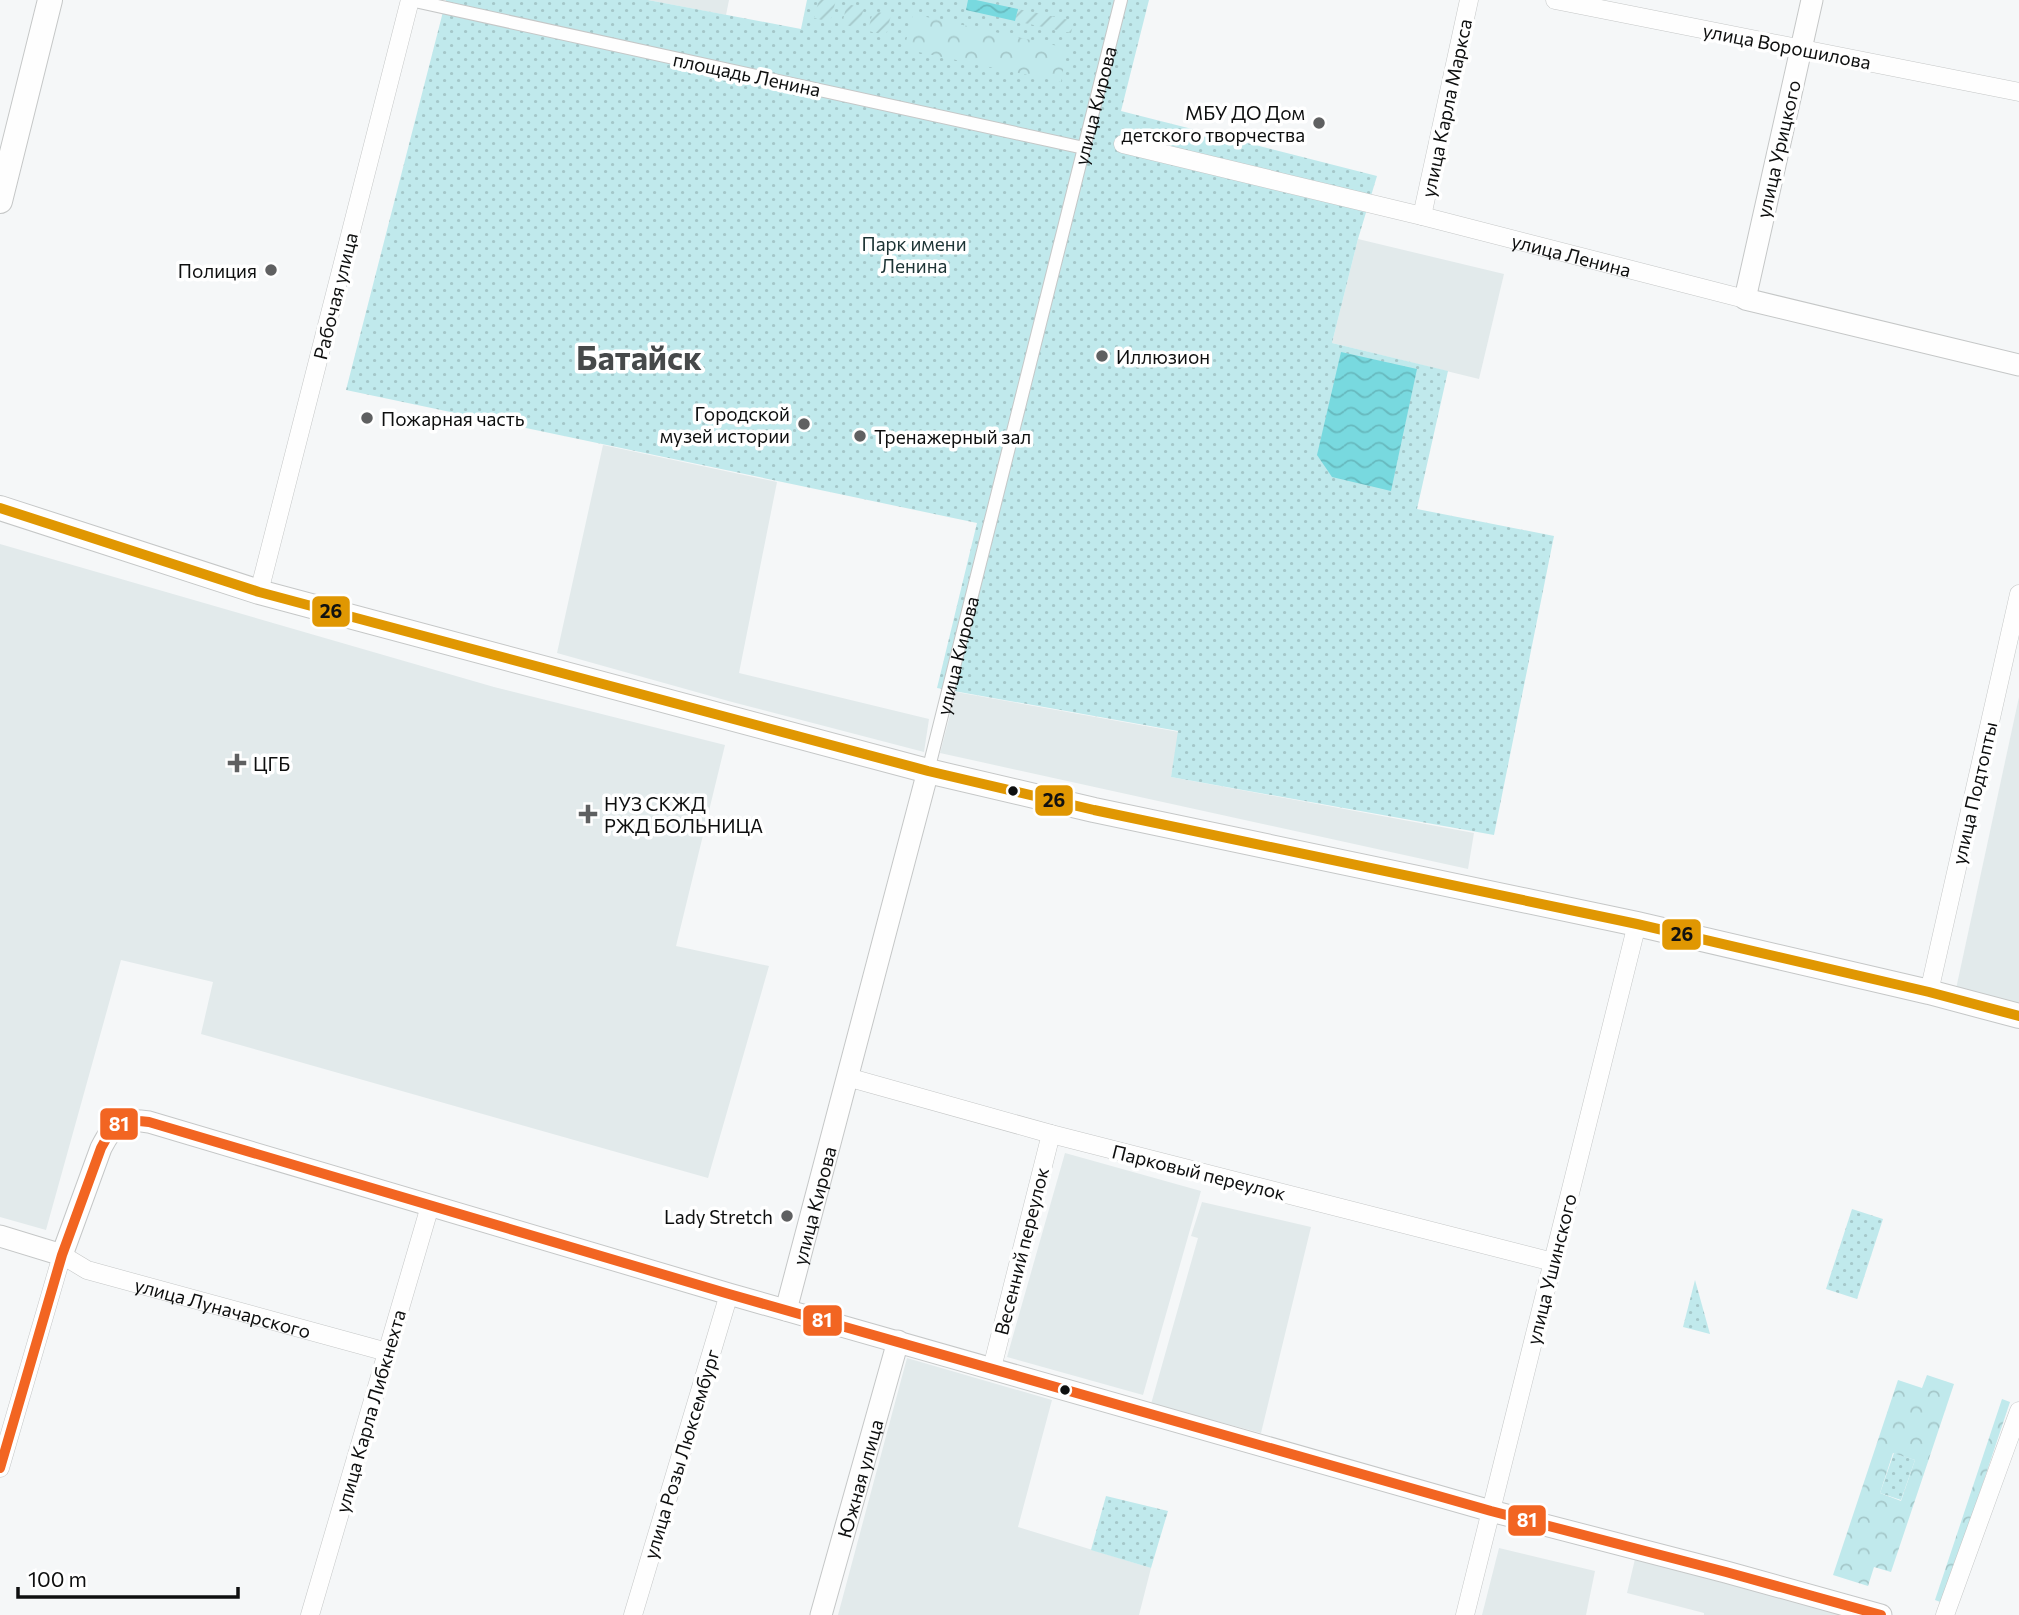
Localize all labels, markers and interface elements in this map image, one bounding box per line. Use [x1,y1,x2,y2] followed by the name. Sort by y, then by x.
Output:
[1416,17,1476,199] street label: улица Карла Маркса
[1701,18,1873,74] street label: улица Ворошилова
[1069,44,1121,167] street label: улица Кирова
[671,47,823,101] street label: площадь Ленина
[1751,78,1805,220] street label: улица Урицкого
[1122,101,1305,146] place label: МБУ ДО Дом детского творчества
[1311,115,1327,131] marker: МБУ ДО Дом детского творчества
[1509,228,1634,281] street label: улица Ленина
[308,230,362,362] street label: Рабочая улица
[861,232,967,277] park label: Парк имени Ленина
[178,259,257,282] place label: Полиция
[263,262,279,278] marker: Полиция
[576,336,702,377] district label: Батайск
[1116,345,1210,368] place label: Иллюзион
[1094,348,1110,364] marker: Иллюзион
[660,402,790,447] place label: Городской музей истории
[381,407,525,430] place label: Пожарная часть
[359,410,375,426] marker: Пожарная часть
[796,416,812,432] marker: Городской музей истории
[874,425,1031,448] place label: Тренажерный зал
[852,428,868,444] marker: Тренажерный зал
[931,594,983,717] street label: улица Кирова
[311,595,351,628] line badge: 26
[320,599,342,622] text: 26
[1946,719,2002,867] street label: улица Подтопты
[253,752,290,775] place label: ЦГБ
[227,753,247,773] marker: ЦГБ
[1006,784,1020,798] unlabelled marker
[1034,784,1074,817] line badge: 26
[1043,788,1065,811] text: 26
[604,792,763,837] place label: НУЗ СКЖД РЖД БОЛЬНИЦА
[578,804,598,824] marker: НУЗ СКЖД РЖД БОЛЬНИЦА
[1661,918,1702,951] line badge: 26
[1671,922,1693,945] text: 26
[99,1107,139,1141] line badge: 81
[109,1112,129,1135] text: 81
[1110,1139,1288,1205] street label: Парковый переулок
[787,1144,840,1267] street label: улица Кирова
[989,1165,1053,1337] street label: Весенний переулок
[1521,1191,1581,1347] street label: улица Ушинского
[664,1205,773,1228] place label: Lady Stretch
[779,1208,795,1224] marker: Lady Stretch
[132,1272,314,1342] street label: улица Луначарского
[802,1304,843,1337] line badge: 81
[330,1307,410,1515] street label: улица Карла Либкнехта
[812,1308,832,1331] text: 81
[638,1346,724,1562] street label: улица Розы Люксембург
[1058,1383,1072,1397] unlabelled marker
[832,1416,887,1540] street label: Южная улица
[1507,1504,1547,1537] line badge: 81
[1517,1508,1537,1531] text: 81
[18,1556,238,1600] scale bar
[28,1566,87,1591] text: 100 m

